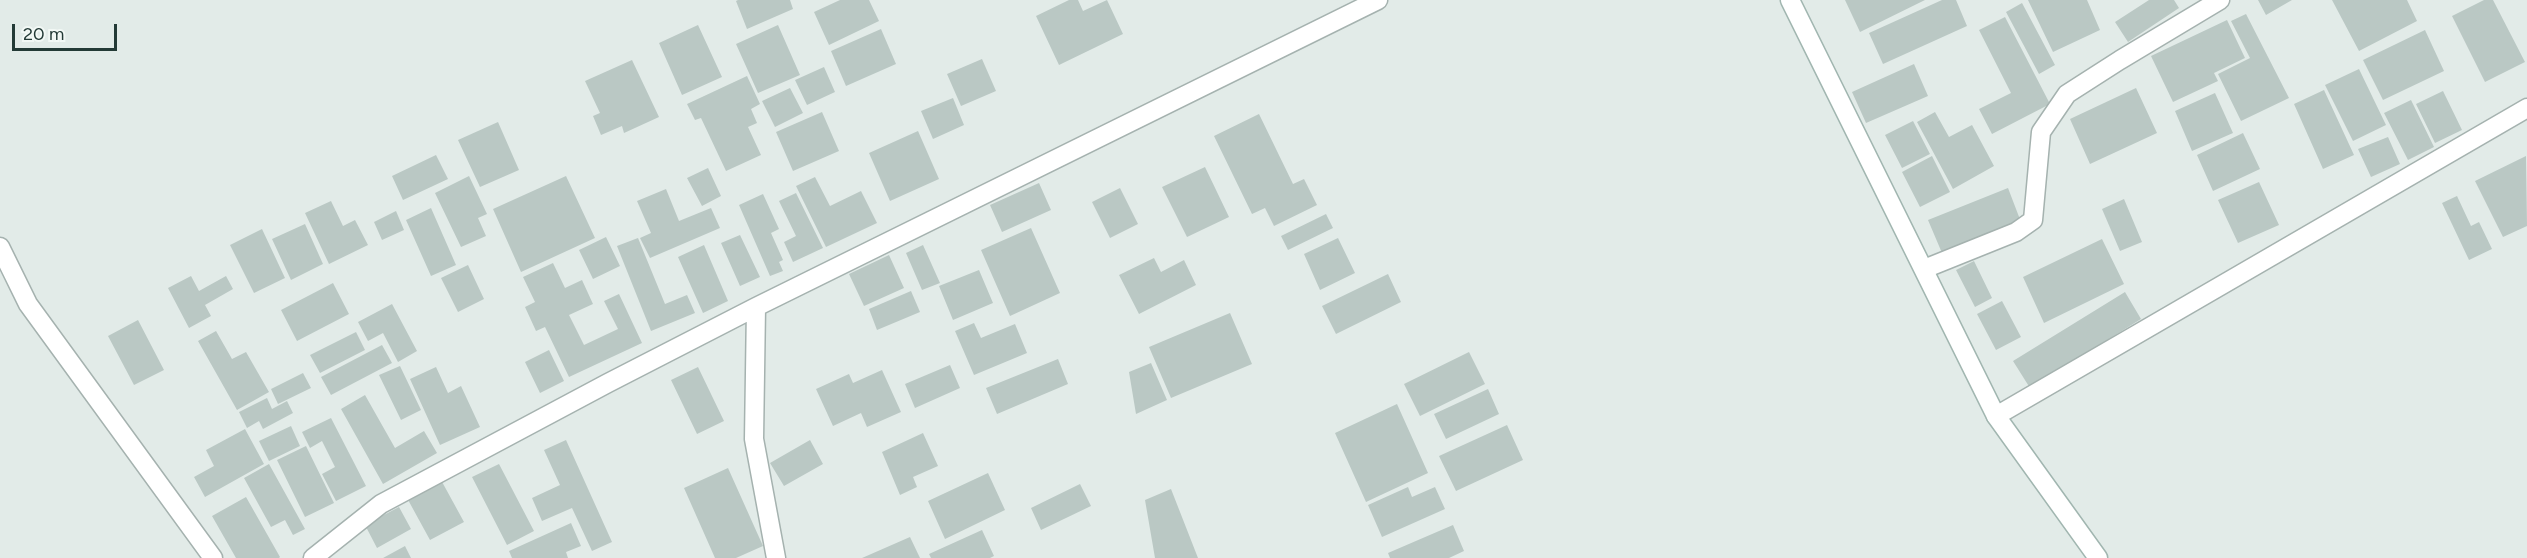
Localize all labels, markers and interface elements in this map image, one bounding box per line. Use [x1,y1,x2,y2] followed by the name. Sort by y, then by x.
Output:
[15,12,120,50] scale bar
[23,23,64,45] text: 20 m

